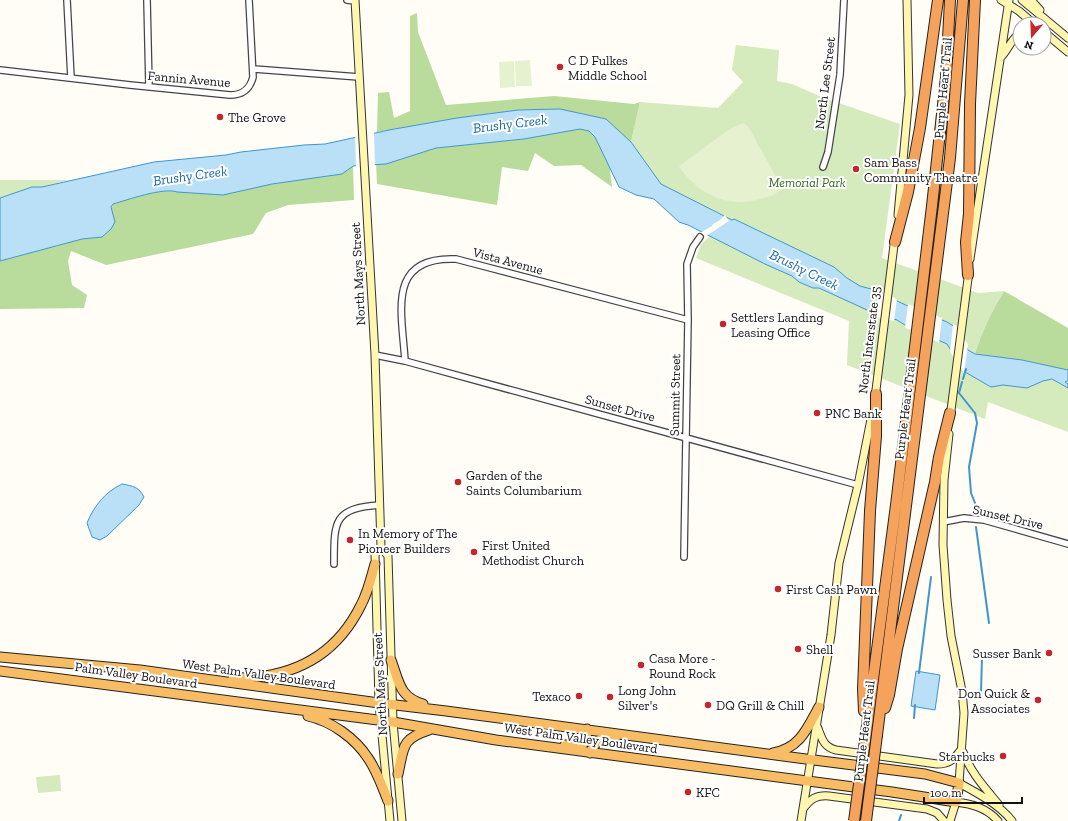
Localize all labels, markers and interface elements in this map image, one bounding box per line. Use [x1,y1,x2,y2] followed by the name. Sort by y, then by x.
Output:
[1012,16,1052,56] north arrow
[812,36,838,130] street label: North Lee Street
[931,36,955,139] street label: Purple Heart Trail
[1022,37,1035,52] text: N
[568,53,647,83] place label: C D Fulkes Middle School
[555,62,565,72] marker: C D Fulkes Middle School
[147,68,231,90] street label: Fannin Avenue
[228,110,286,125] place label: The Grove
[472,111,548,137] water label: Brushy Creek
[215,112,225,122] marker: The Grove
[864,155,978,185] place label: Sam Bass Community Theatre
[152,162,228,190] water label: Brushy Creek
[851,164,861,174] marker: Sam Bass Community Theatre
[768,175,846,190] park label: Memorial Park
[348,222,368,326] street label: North Mays Street
[470,244,545,278] street label: Vista Avenue
[767,246,841,294] water label: Brushy Creek
[855,285,883,395] street label: North Interstate 35
[731,310,824,340] place label: Settlers Landing Leasing Office
[718,319,728,329] marker: Settlers Landing Leasing Office
[667,354,683,436] street label: Summit Street
[891,357,919,460] street label: Purple Heart Trail
[583,391,657,425] street label: Sunset Drive
[825,406,882,421] place label: PNC Bank
[812,408,822,418] marker: PNC Bank
[466,468,582,498] place label: Garden of the Saints Columbarium
[453,477,463,487] marker: Garden of the Saints Columbarium
[971,502,1045,532] street label: Sunset Drive
[358,526,457,556] place label: In Memory of The Pioneer Builders
[345,535,355,545] marker: In Memory of The Pioneer Builders
[482,538,585,568] place label: First United Methodist Church
[469,547,479,557] marker: First United Methodist Church
[786,582,878,597] place label: First Cash Pawn
[773,584,783,594] marker: First Cash Pawn
[370,632,390,736] street label: North Mays Street
[806,642,834,657] place label: Shell
[793,644,803,654] marker: Shell
[973,646,1041,661] place label: Susser Bank
[1044,648,1054,658] marker: Susser Bank
[649,651,716,681] place label: Casa More - Round Rock
[181,656,337,692] street label: West Palm Valley Boulevard
[74,659,198,691] street label: Palm Valley Boulevard
[636,660,646,670] marker: Casa More - Round Rock
[850,679,878,782] street label: Purple Heart Trail
[618,683,677,713] place label: Long John Silver's
[958,686,1030,716] place label: Don Quick & Associates
[532,689,571,704] place label: Texaco
[574,691,584,701] marker: Texaco
[605,692,615,702] marker: Long John Silver's
[1033,695,1043,705] marker: Don Quick & Associates
[716,698,805,713] place label: DQ Grill & Chill
[703,700,713,710] marker: DQ Grill & Chill
[503,720,659,756] street label: West Palm Valley Boulevard
[939,749,995,764] place label: Starbucks
[998,751,1008,761] marker: Starbucks
[924,779,1022,805] scale bar
[696,785,720,800] place label: KFC
[930,786,962,800] text: 100 m
[683,787,693,797] marker: KFC

